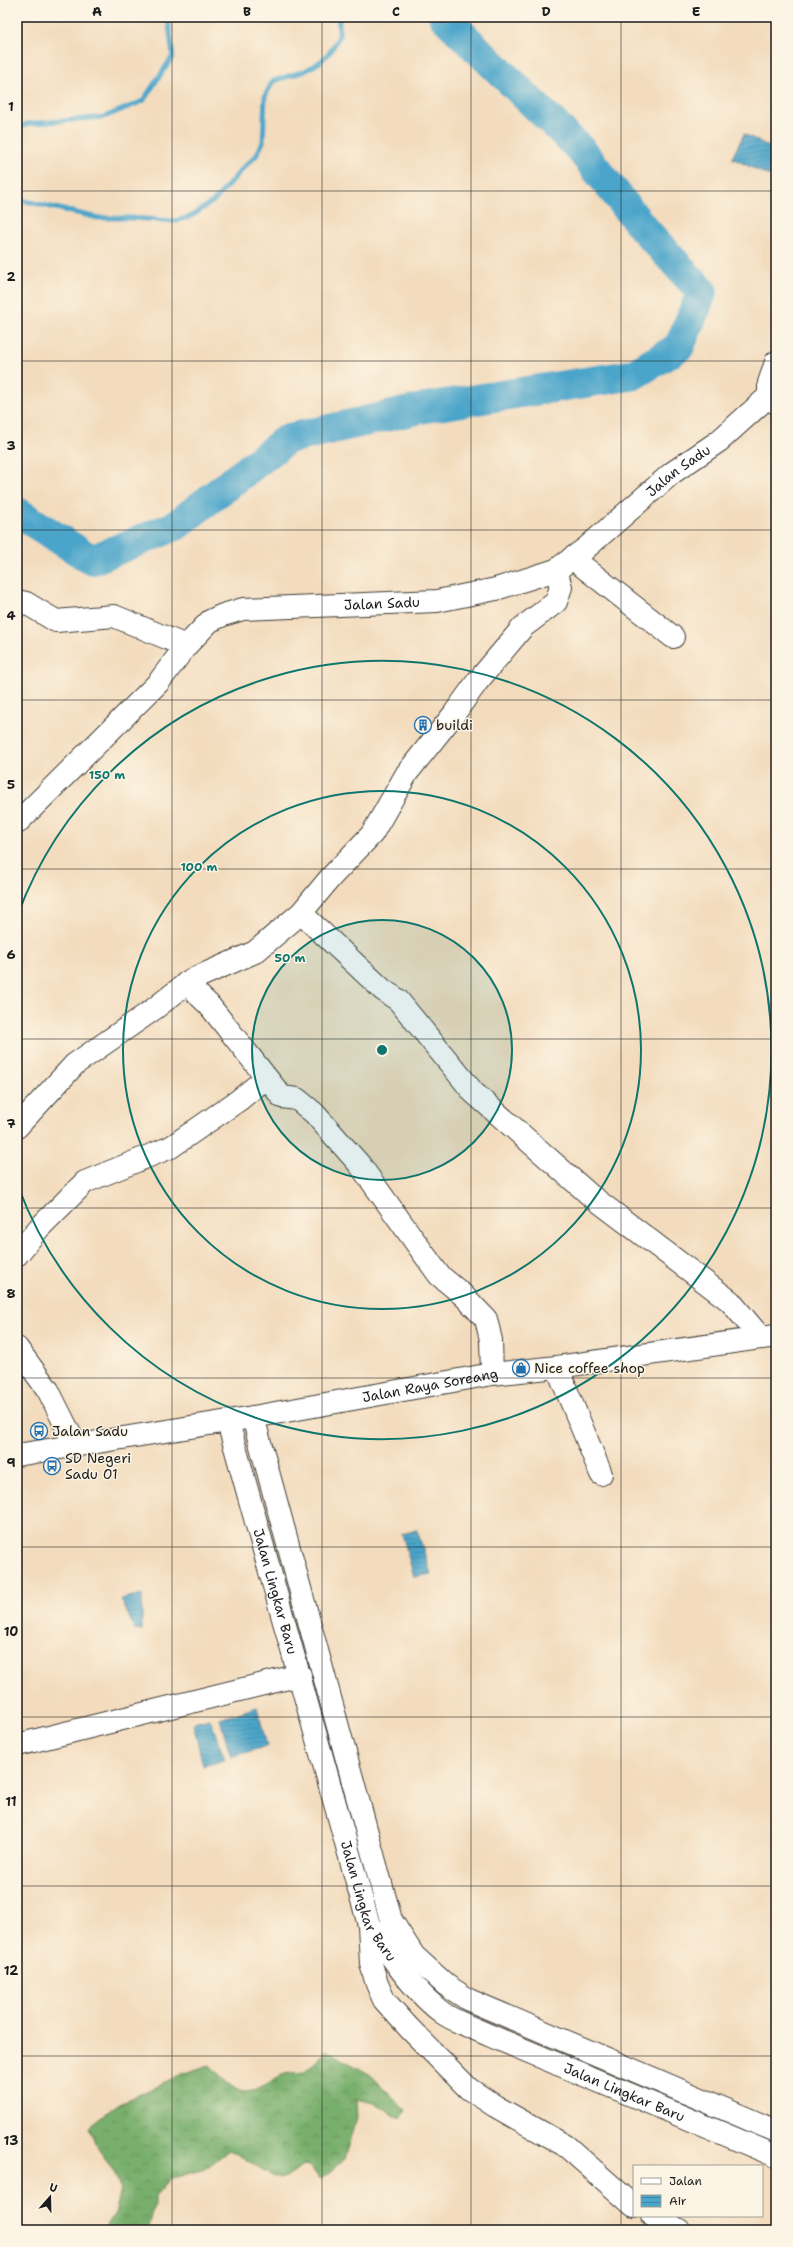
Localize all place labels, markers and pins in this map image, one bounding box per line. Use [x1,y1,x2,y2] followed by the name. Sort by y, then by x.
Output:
[413,715,433,735] building icon: buildi
[436,716,473,734] place label: buildi
[375,1043,389,1057] centre of rings
[511,1358,531,1378] shop icon: Nice coffee shop
[534,1359,645,1377] place label: Nice coffee shop
[29,1421,49,1441] bus stop icon: Jalan Sadu
[52,1422,128,1440] place label: Jalan Sadu
[65,1449,131,1483] place label: SD Negeri Sadu 01
[42,1456,62,1476] bus stop icon: SD Negeri Sadu 01

